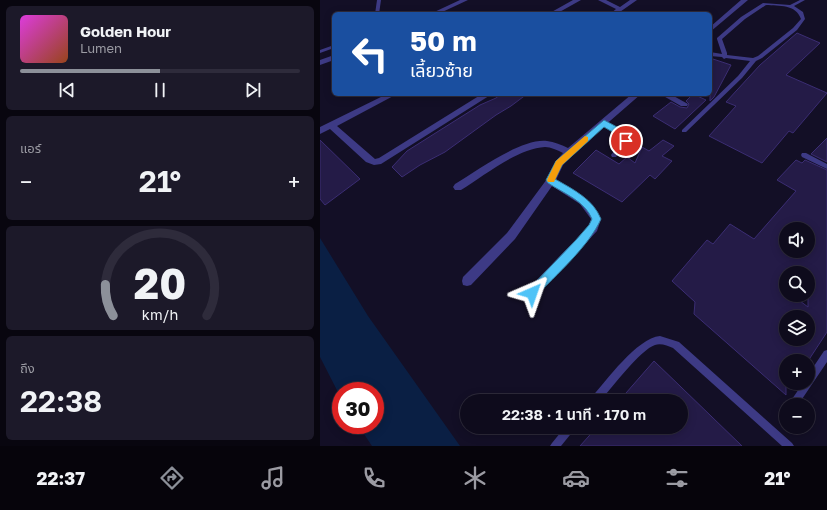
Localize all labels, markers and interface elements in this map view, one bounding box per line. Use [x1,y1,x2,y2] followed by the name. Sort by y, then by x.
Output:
[80,22,171,40] text: Golden Hour
[410,24,477,57] text: 50 m
[344,28,396,80] icon: left
[80,40,122,56] text: Lumen
[410,59,473,81] text: เลี้ยวซ้าย
[56,79,78,101] icon: previous
[149,79,171,101] icon: pause
[242,79,264,101] icon: next
[609,124,643,158] pin
[615,130,637,152] icon: arrive
[20,140,41,156] text: แอร์
[139,163,181,199] text: 21°
[20,168,32,195] text: −
[288,168,300,195] text: +
[779,222,815,434] map controls
[779,222,815,258] button: sound
[134,258,186,308] text: 20
[779,266,815,302] button: search
[511,272,553,314] position arrow
[142,306,178,323] text: km/h
[779,310,815,346] button: layers
[779,354,815,390] button: +
[20,360,35,376] text: ถึง
[332,382,384,434] speed limit sign: 30
[20,383,102,419] text: 22:38
[779,398,815,434] button: −
[502,405,646,423] text: 22:38 · 1 นาที · 170 m
[158,464,186,492] icon: directions
[259,464,287,492] icon: music
[360,464,388,492] icon: phone
[461,464,489,492] icon: climate
[562,464,590,492] icon: car
[663,464,691,492] icon: filters
[37,467,85,489] text: 22:37
[764,467,790,489] text: 21°

